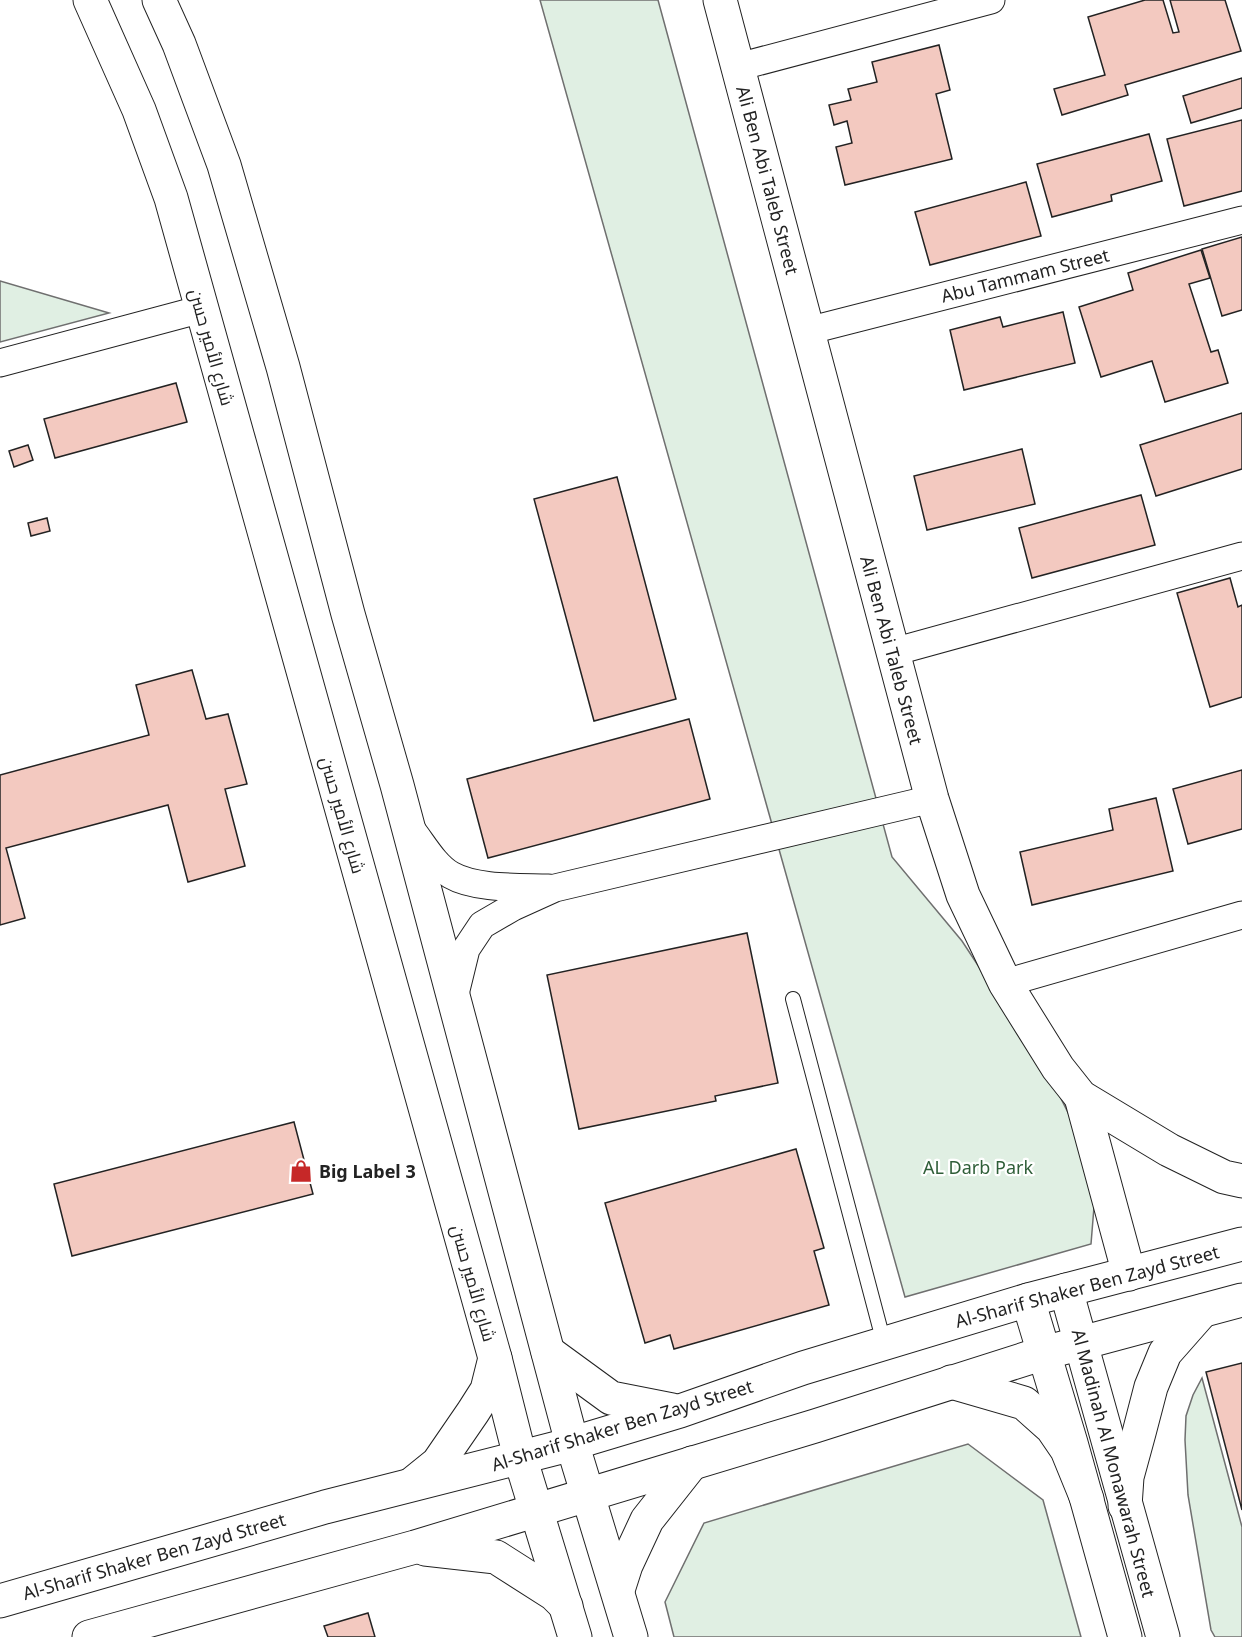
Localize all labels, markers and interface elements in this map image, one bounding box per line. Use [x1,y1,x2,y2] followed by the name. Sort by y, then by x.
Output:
[731,83,805,278] street label: Ali Ben Abi Taleb Street
[938,242,1112,308] street label: Abu Tammam Street
[183,286,240,409] street label: شارع الأمير حسن
[855,553,929,748] street label: Ali Ben Abi Taleb Street
[314,754,371,877] street label: شارع الأمير حسن
[923,1155,1033,1179] park label: AL Darb Park
[288,1158,314,1184] shop icon: Big Label 3
[319,1159,416,1183] place label: Big Label 3
[445,1222,502,1345] street label: شارع الأمير حسن
[952,1239,1222,1333] street label: Al-Sharif Shaker Ben Zayd Street
[1067,1326,1162,1600] street label: Al Madinah Al Monawarah Street
[488,1374,756,1476] street label: Al-Sharif Shaker Ben Zayd Street
[20,1507,289,1605] street label: Al-Sharif Shaker Ben Zayd Street

